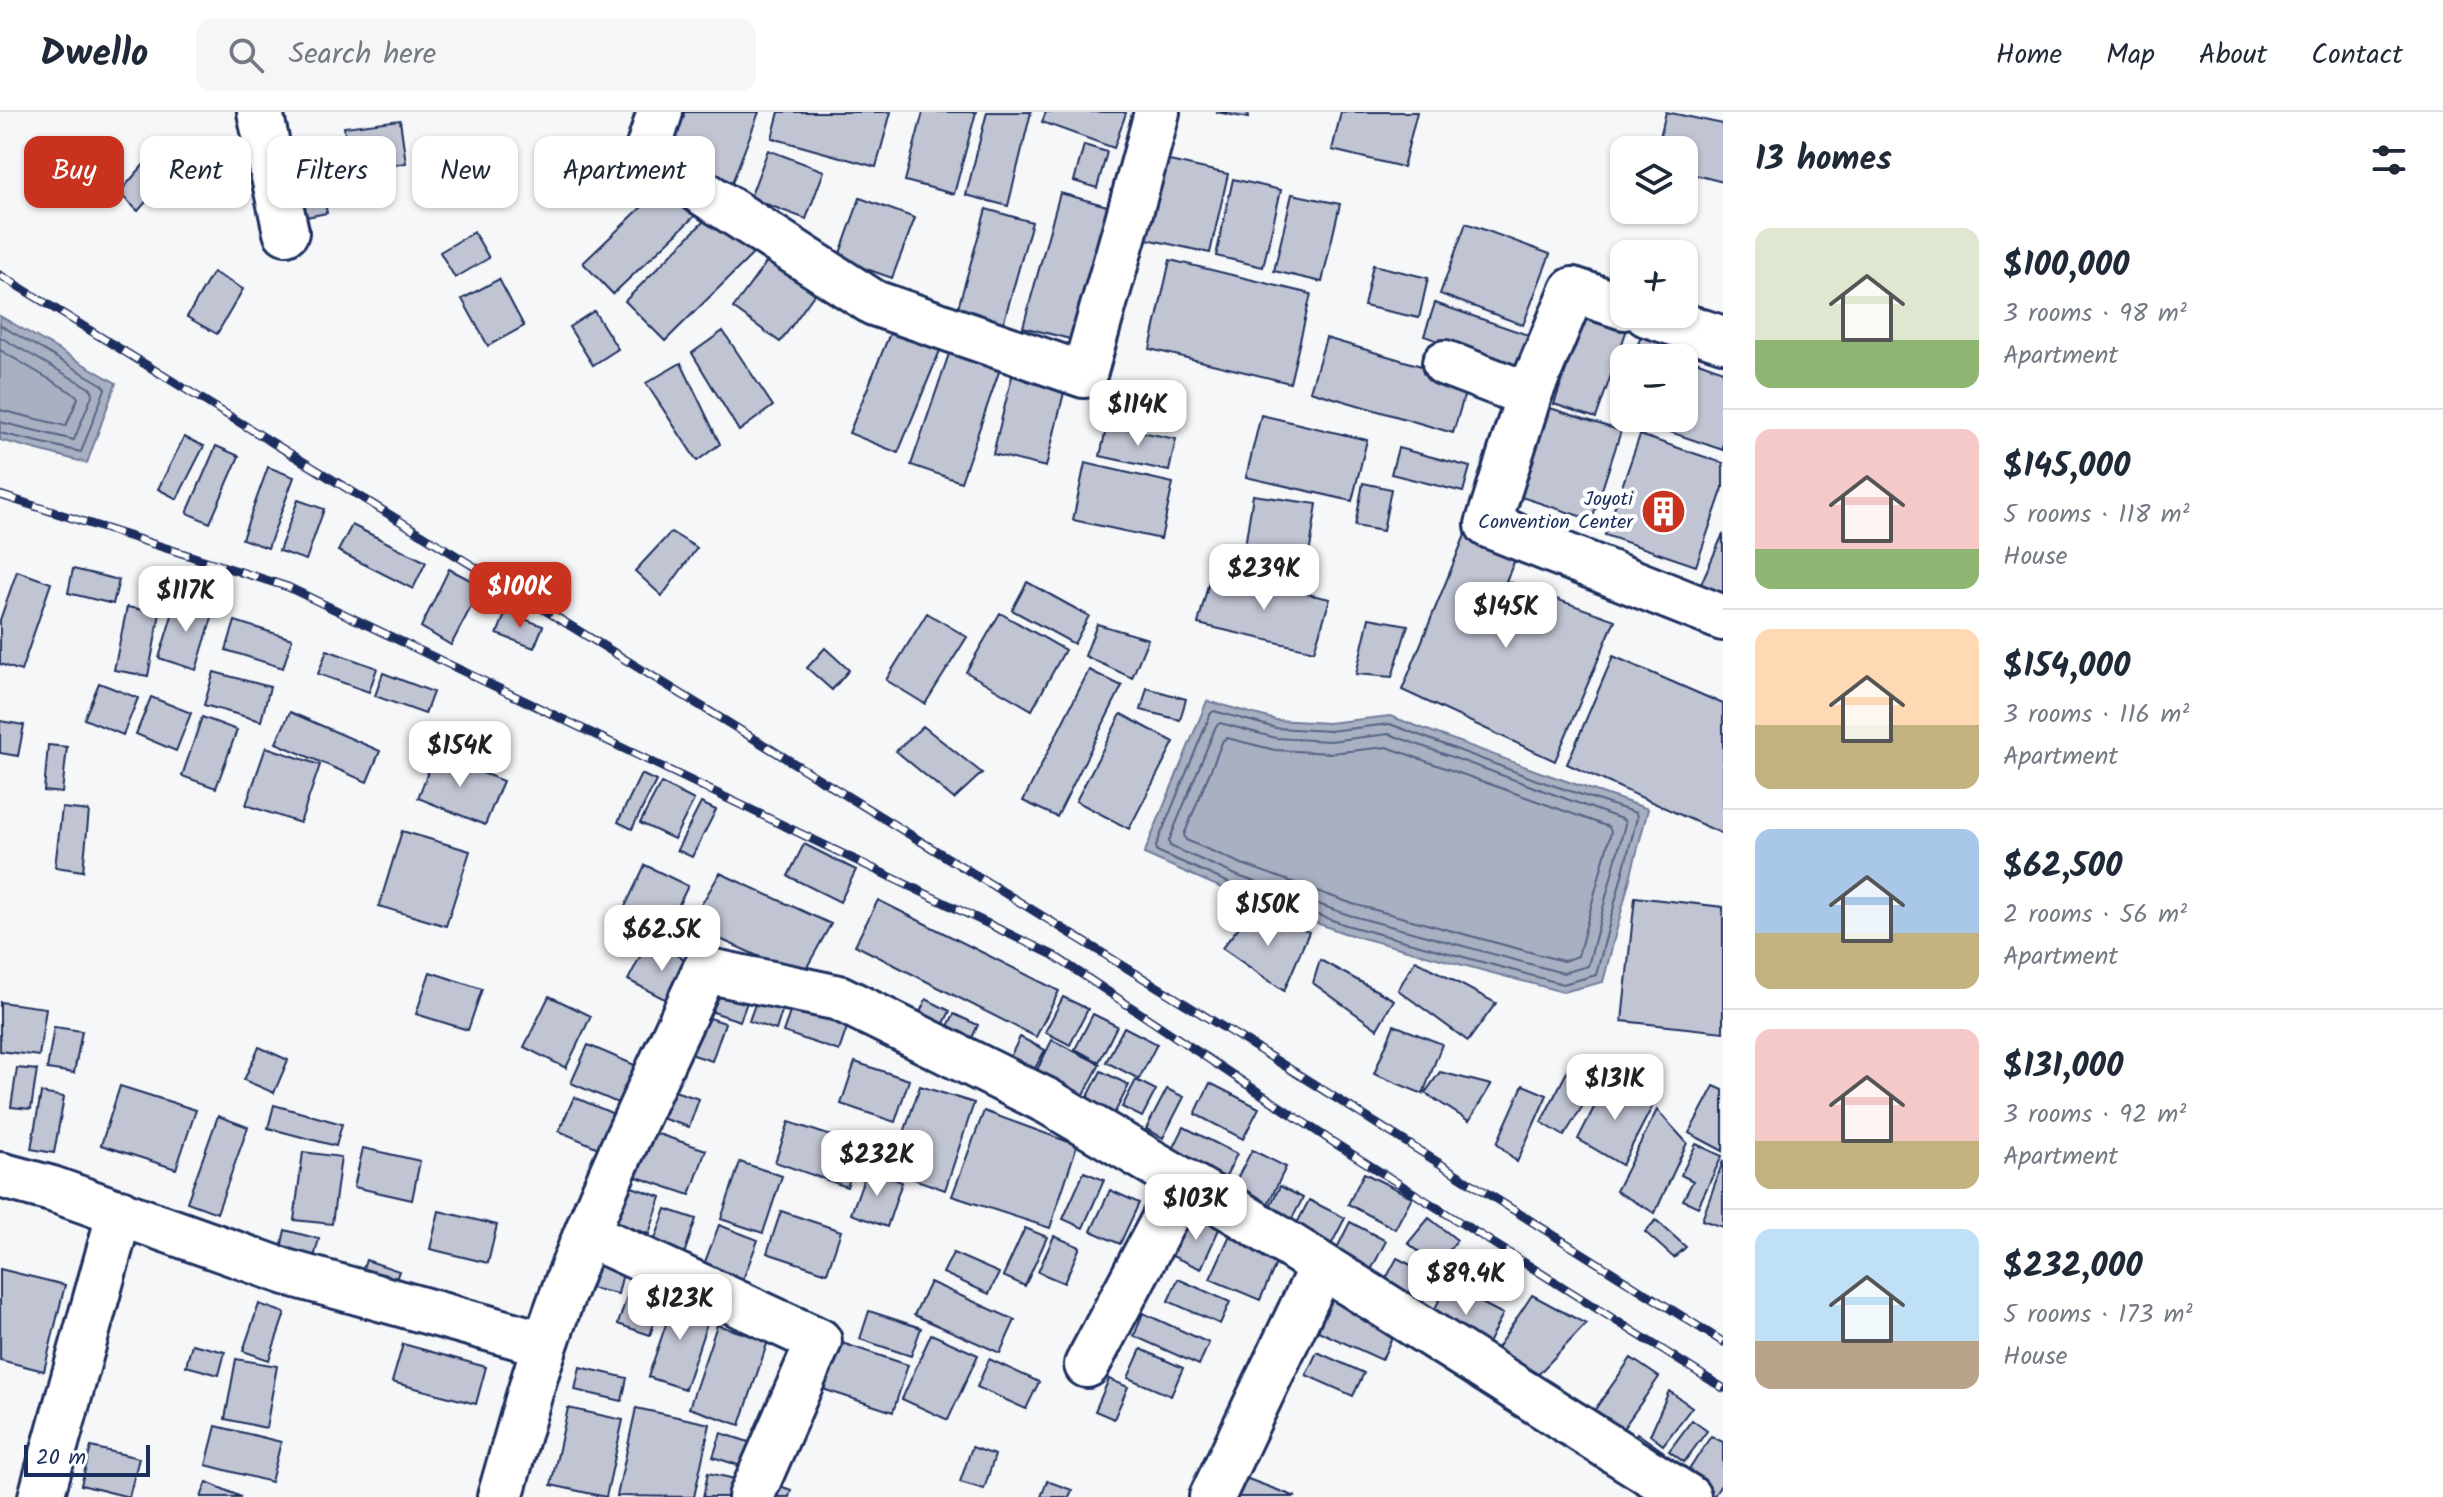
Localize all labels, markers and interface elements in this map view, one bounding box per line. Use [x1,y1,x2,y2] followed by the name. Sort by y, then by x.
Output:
[196,19,756,91] search box
[40,25,148,85] text: Dwello
[288,31,436,79] text: Search here
[224,33,268,77] icon: search
[1996,33,2062,78] text: Home
[2106,33,2155,78] text: Map
[2199,33,2267,78] text: About
[2311,33,2403,78] text: Contact
[1755,133,1892,187] text: 13 homes
[24,136,124,208] chip: Buy
[140,136,251,208] chip: Rent
[267,136,396,208] chip: Filters
[412,136,518,208] chip: New
[534,136,715,208] chip: Apartment
[1610,136,1698,432] map controls
[1610,136,1698,224] button: layers
[2367,138,2411,182] icon: filters
[2003,239,2130,293] text: $100,000
[1610,240,1698,328] button: +
[1819,260,1915,356] icon: home
[2003,293,2187,335] text: 3 rooms · 98 m²
[2003,335,2118,377] text: Apartment
[1610,344,1698,432] button: −
[1082,380,1194,448] pin: $114K
[1108,385,1168,427] text: $114K
[2003,440,2130,494] text: $145,000
[1819,461,1915,557] icon: home
[1478,484,1634,539] place label: Joyoti Convention Center
[1640,487,1688,535] building icon: Joyoti Convention Center
[2003,494,2189,536] text: 5 rooms · 118 m²
[2003,536,2067,578] text: House
[1208,544,1320,612] pin: $239K
[1227,549,1301,591] text: $239K
[464,562,576,630] pin: $100K
[130,566,242,634] pin: $117K
[487,567,553,609] text: $100K
[156,571,216,613] text: $117K
[1450,582,1562,650] pin: $145K
[1473,587,1539,629] text: $145K
[2003,640,2130,694] text: $154,000
[1819,661,1915,757] icon: home
[2003,694,2189,736] text: 3 rooms · 116 m²
[404,721,516,789] pin: $154K
[427,726,493,768] text: $154K
[2003,736,2118,778] text: Apartment
[2003,840,2122,894] text: $62,500
[1819,861,1915,957] icon: home
[1212,880,1324,948] pin: $150K
[1235,885,1301,927] text: $150K
[2003,894,2187,936] text: 2 rooms · 56 m²
[597,905,727,973] pin: $62.5K
[622,910,702,952] text: $62.5K
[2003,936,2118,978] text: Apartment
[2003,1040,2124,1094] text: $131,000
[1559,1054,1671,1122] pin: $131K
[1585,1059,1645,1101] text: $131K
[1819,1061,1915,1157] icon: home
[2003,1094,2186,1136] text: 3 rooms · 92 m²
[821,1130,933,1198] pin: $232K
[839,1135,915,1177] text: $232K
[2003,1136,2118,1178] text: Apartment
[1140,1174,1252,1242] pin: $103K
[1163,1179,1229,1221] text: $103K
[2003,1240,2143,1294] text: $232,000
[1401,1249,1531,1317] pin: $89.4K
[1426,1254,1506,1296] text: $89.4K
[1819,1261,1915,1357] icon: home
[624,1274,736,1342] pin: $123K
[646,1279,714,1321] text: $123K
[2003,1294,2192,1336] text: 5 rooms · 173 m²
[2003,1336,2067,1378] text: House
[24,1441,150,1477] scale bar
[36,1441,86,1476] text: 20 m

